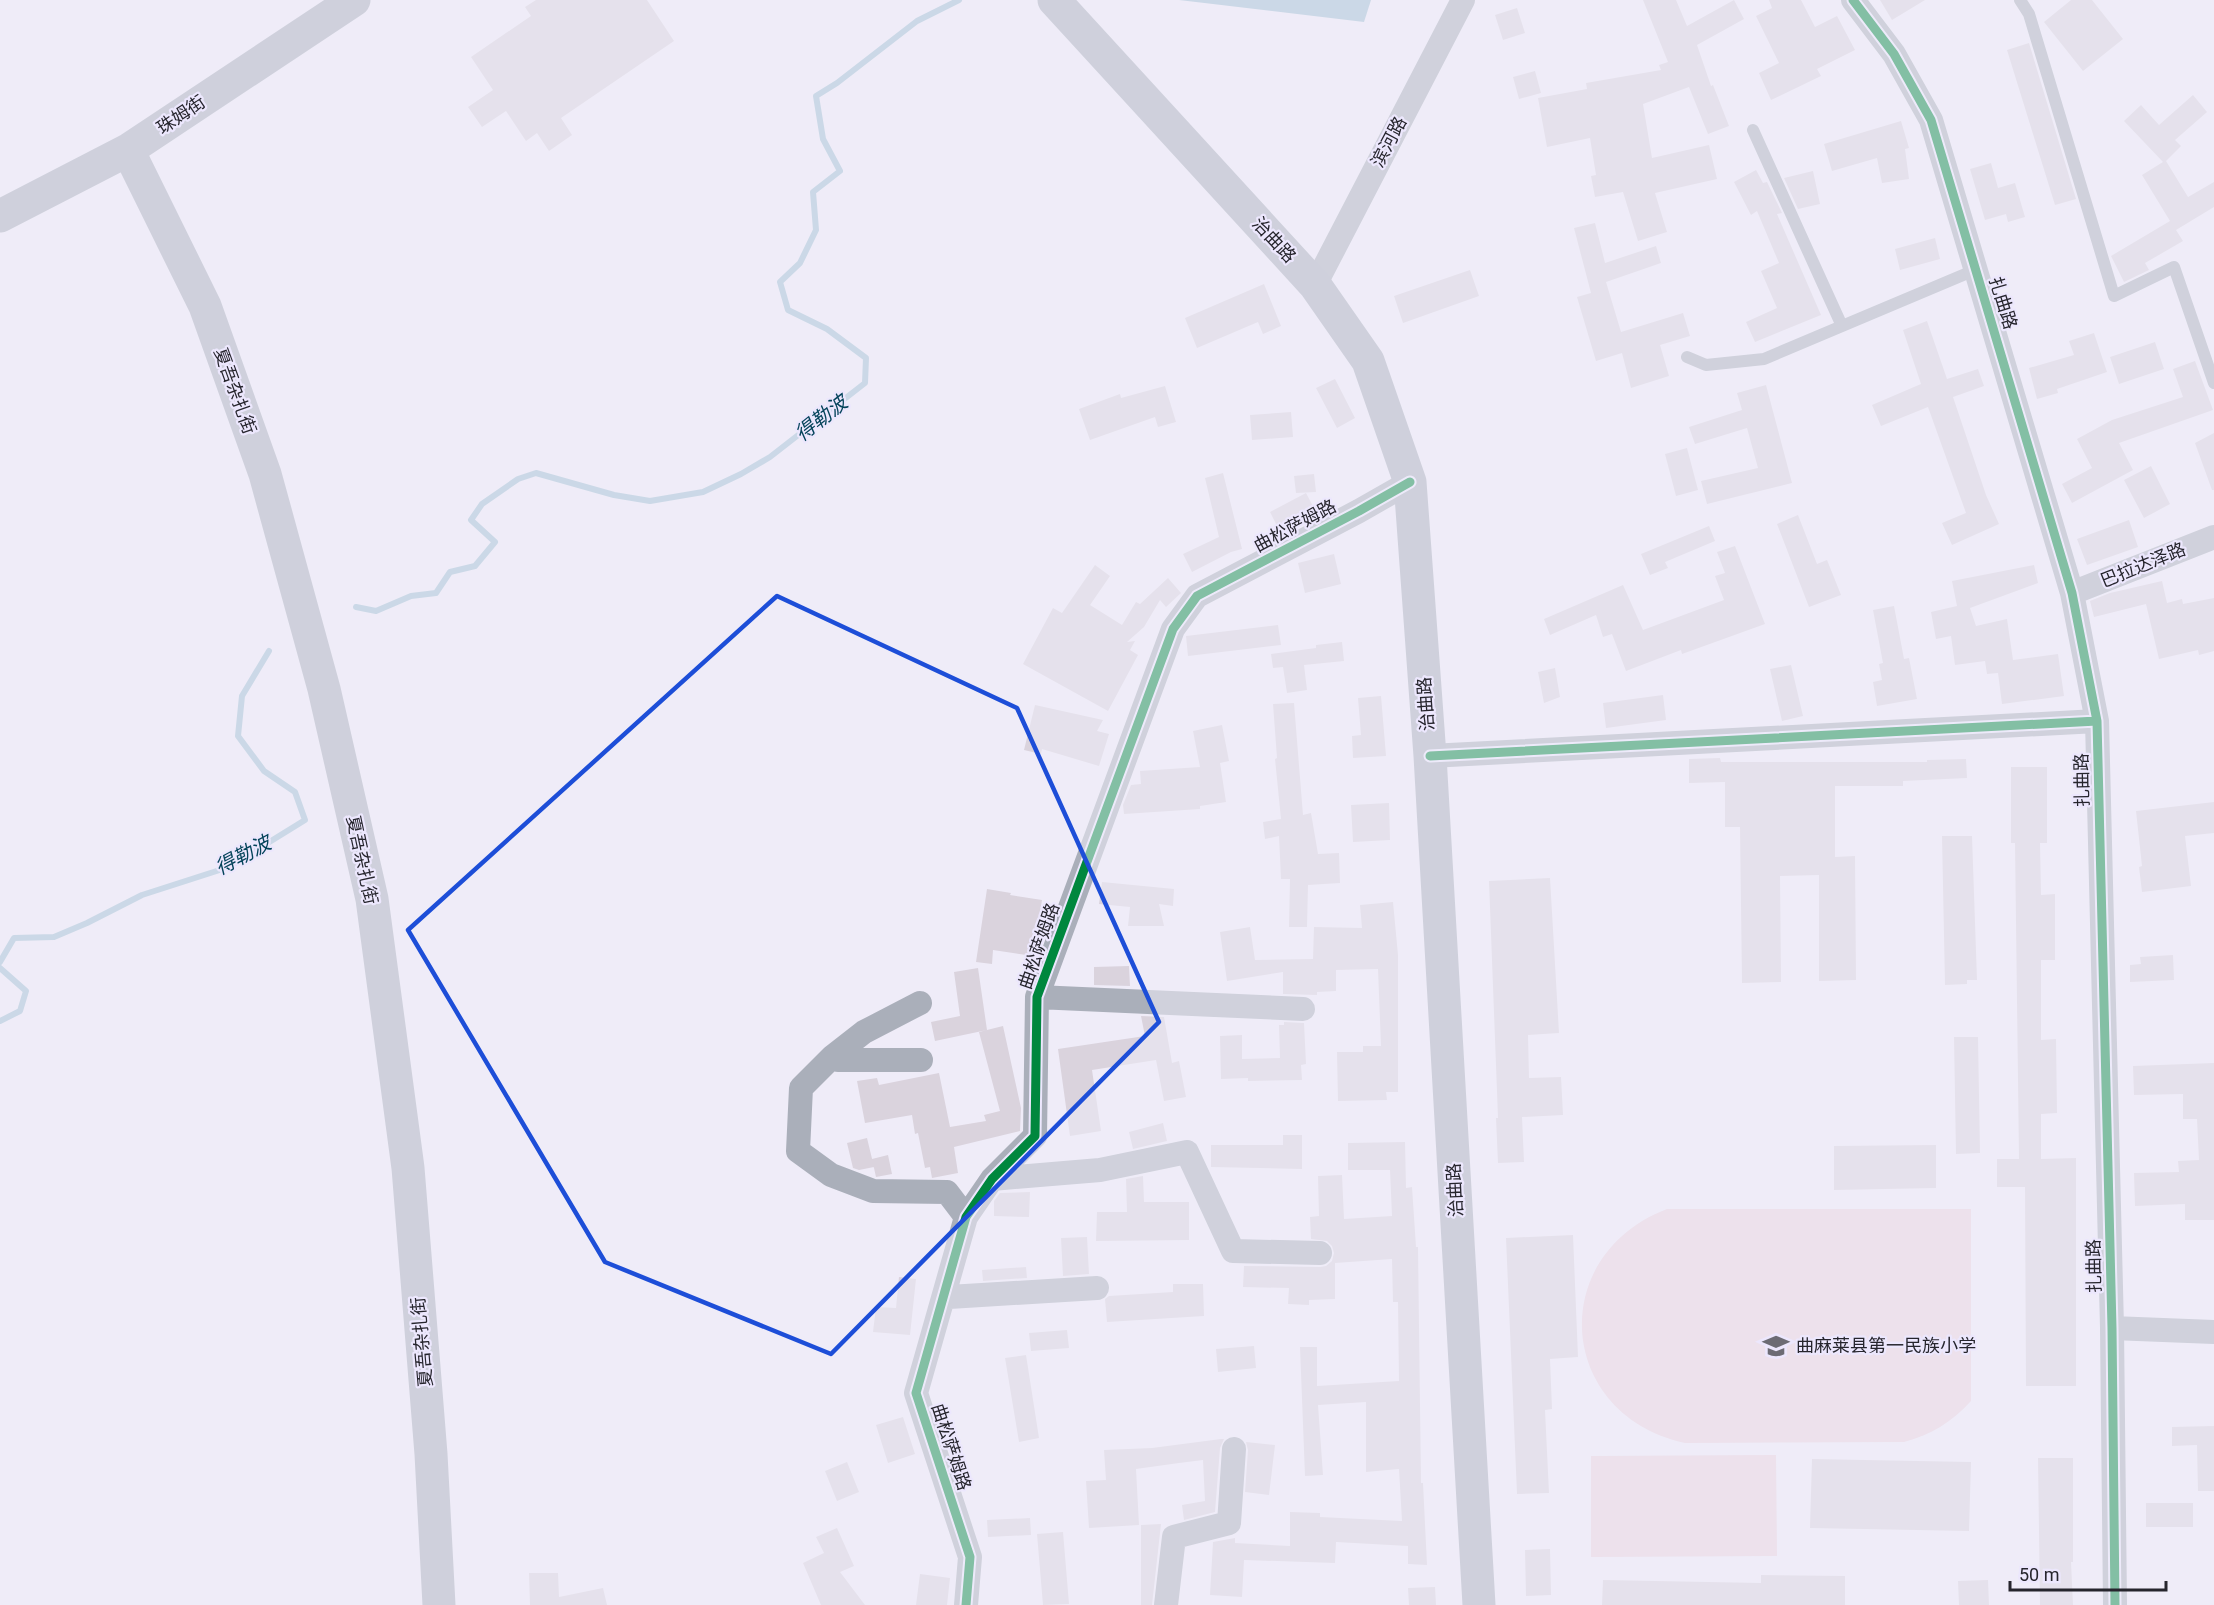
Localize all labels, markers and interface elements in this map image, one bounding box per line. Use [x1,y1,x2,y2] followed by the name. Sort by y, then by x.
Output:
[152,91,209,138] street label: 珠姆街
[1367,113,1411,171] street label: 滨河路
[1248,213,1300,267] street label: 治曲路
[1986,274,2021,332] street label: 扎曲路
[210,345,261,437] street label: 夏吾杂扎街
[790,388,854,446] water label: 得勒波
[1250,495,1339,556] street label: 曲松萨姆路
[2097,538,2188,591] street label: 巴拉达泽路
[1413,676,1438,732] street label: 治曲路
[2071,753,2092,807] street label: 扎曲路
[343,814,382,906] street label: 夏吾杂扎街
[211,829,278,880] water label: 得勒波
[1014,900,1063,992] street label: 曲松萨姆路
[1443,1163,1466,1218] street label: 治曲路
[2083,1239,2104,1293] street label: 扎曲路
[407,1296,436,1388] street label: 夏吾杂扎街
[1761,1331,1791,1361] school or university icon: 曲麻莱县第一民族小学
[1796,1335,1976,1356] place label: 曲麻莱县第一民族小学
[928,1401,975,1493] street label: 曲松萨姆路
[2010,1554,2166,1592] scale bar
[2019,1564,2059,1585] text: 50 m

